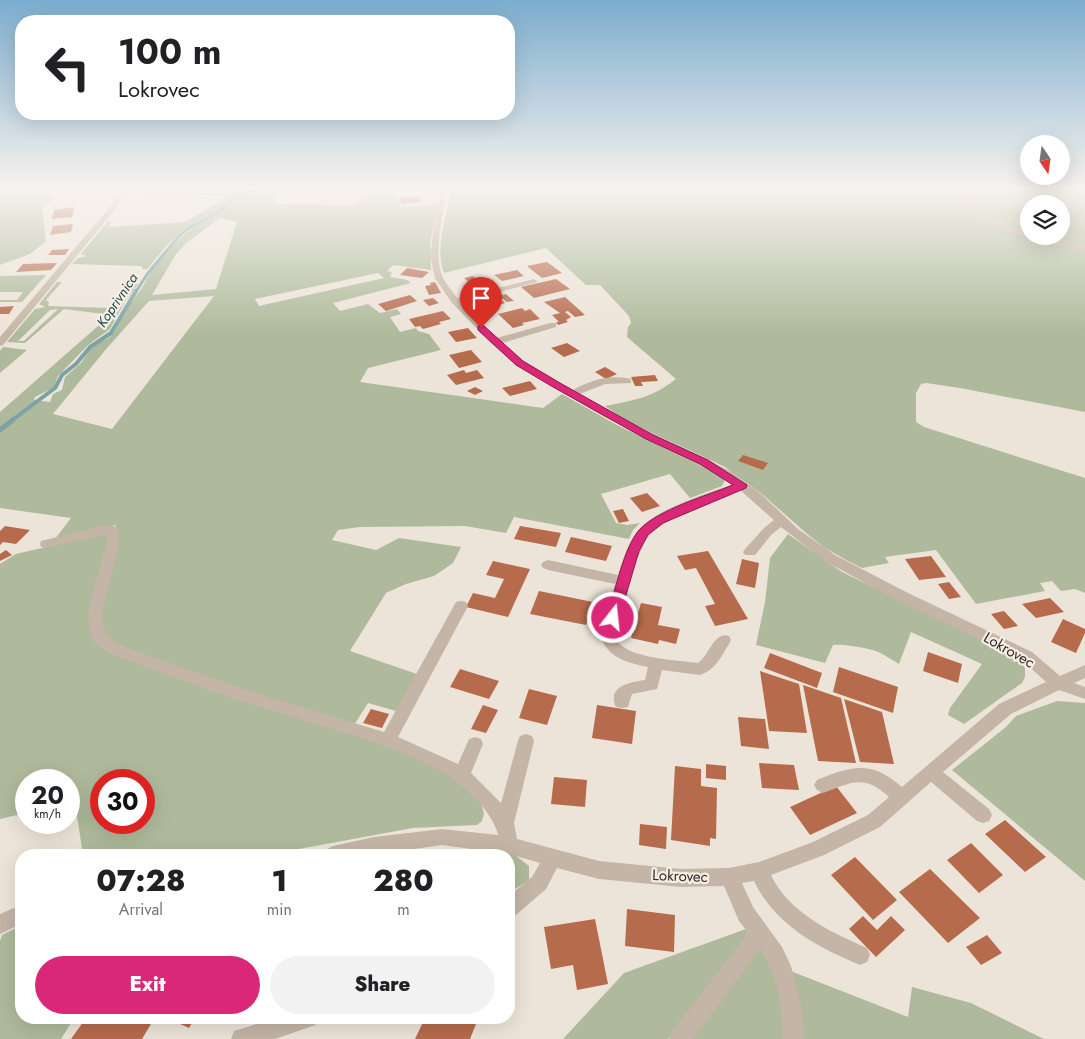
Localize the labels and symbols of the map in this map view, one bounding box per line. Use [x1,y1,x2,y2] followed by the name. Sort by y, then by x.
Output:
[1020,135,1070,185] north arrow
[92,269,143,331] water label: Koprivnica
[460,277,502,328] pin
[586,591,638,643] position arrow
[979,627,1039,673] street label: Lokrovec
[90,769,155,834] speed limit sign: 30
[652,864,708,888] street label: Lokrovec

